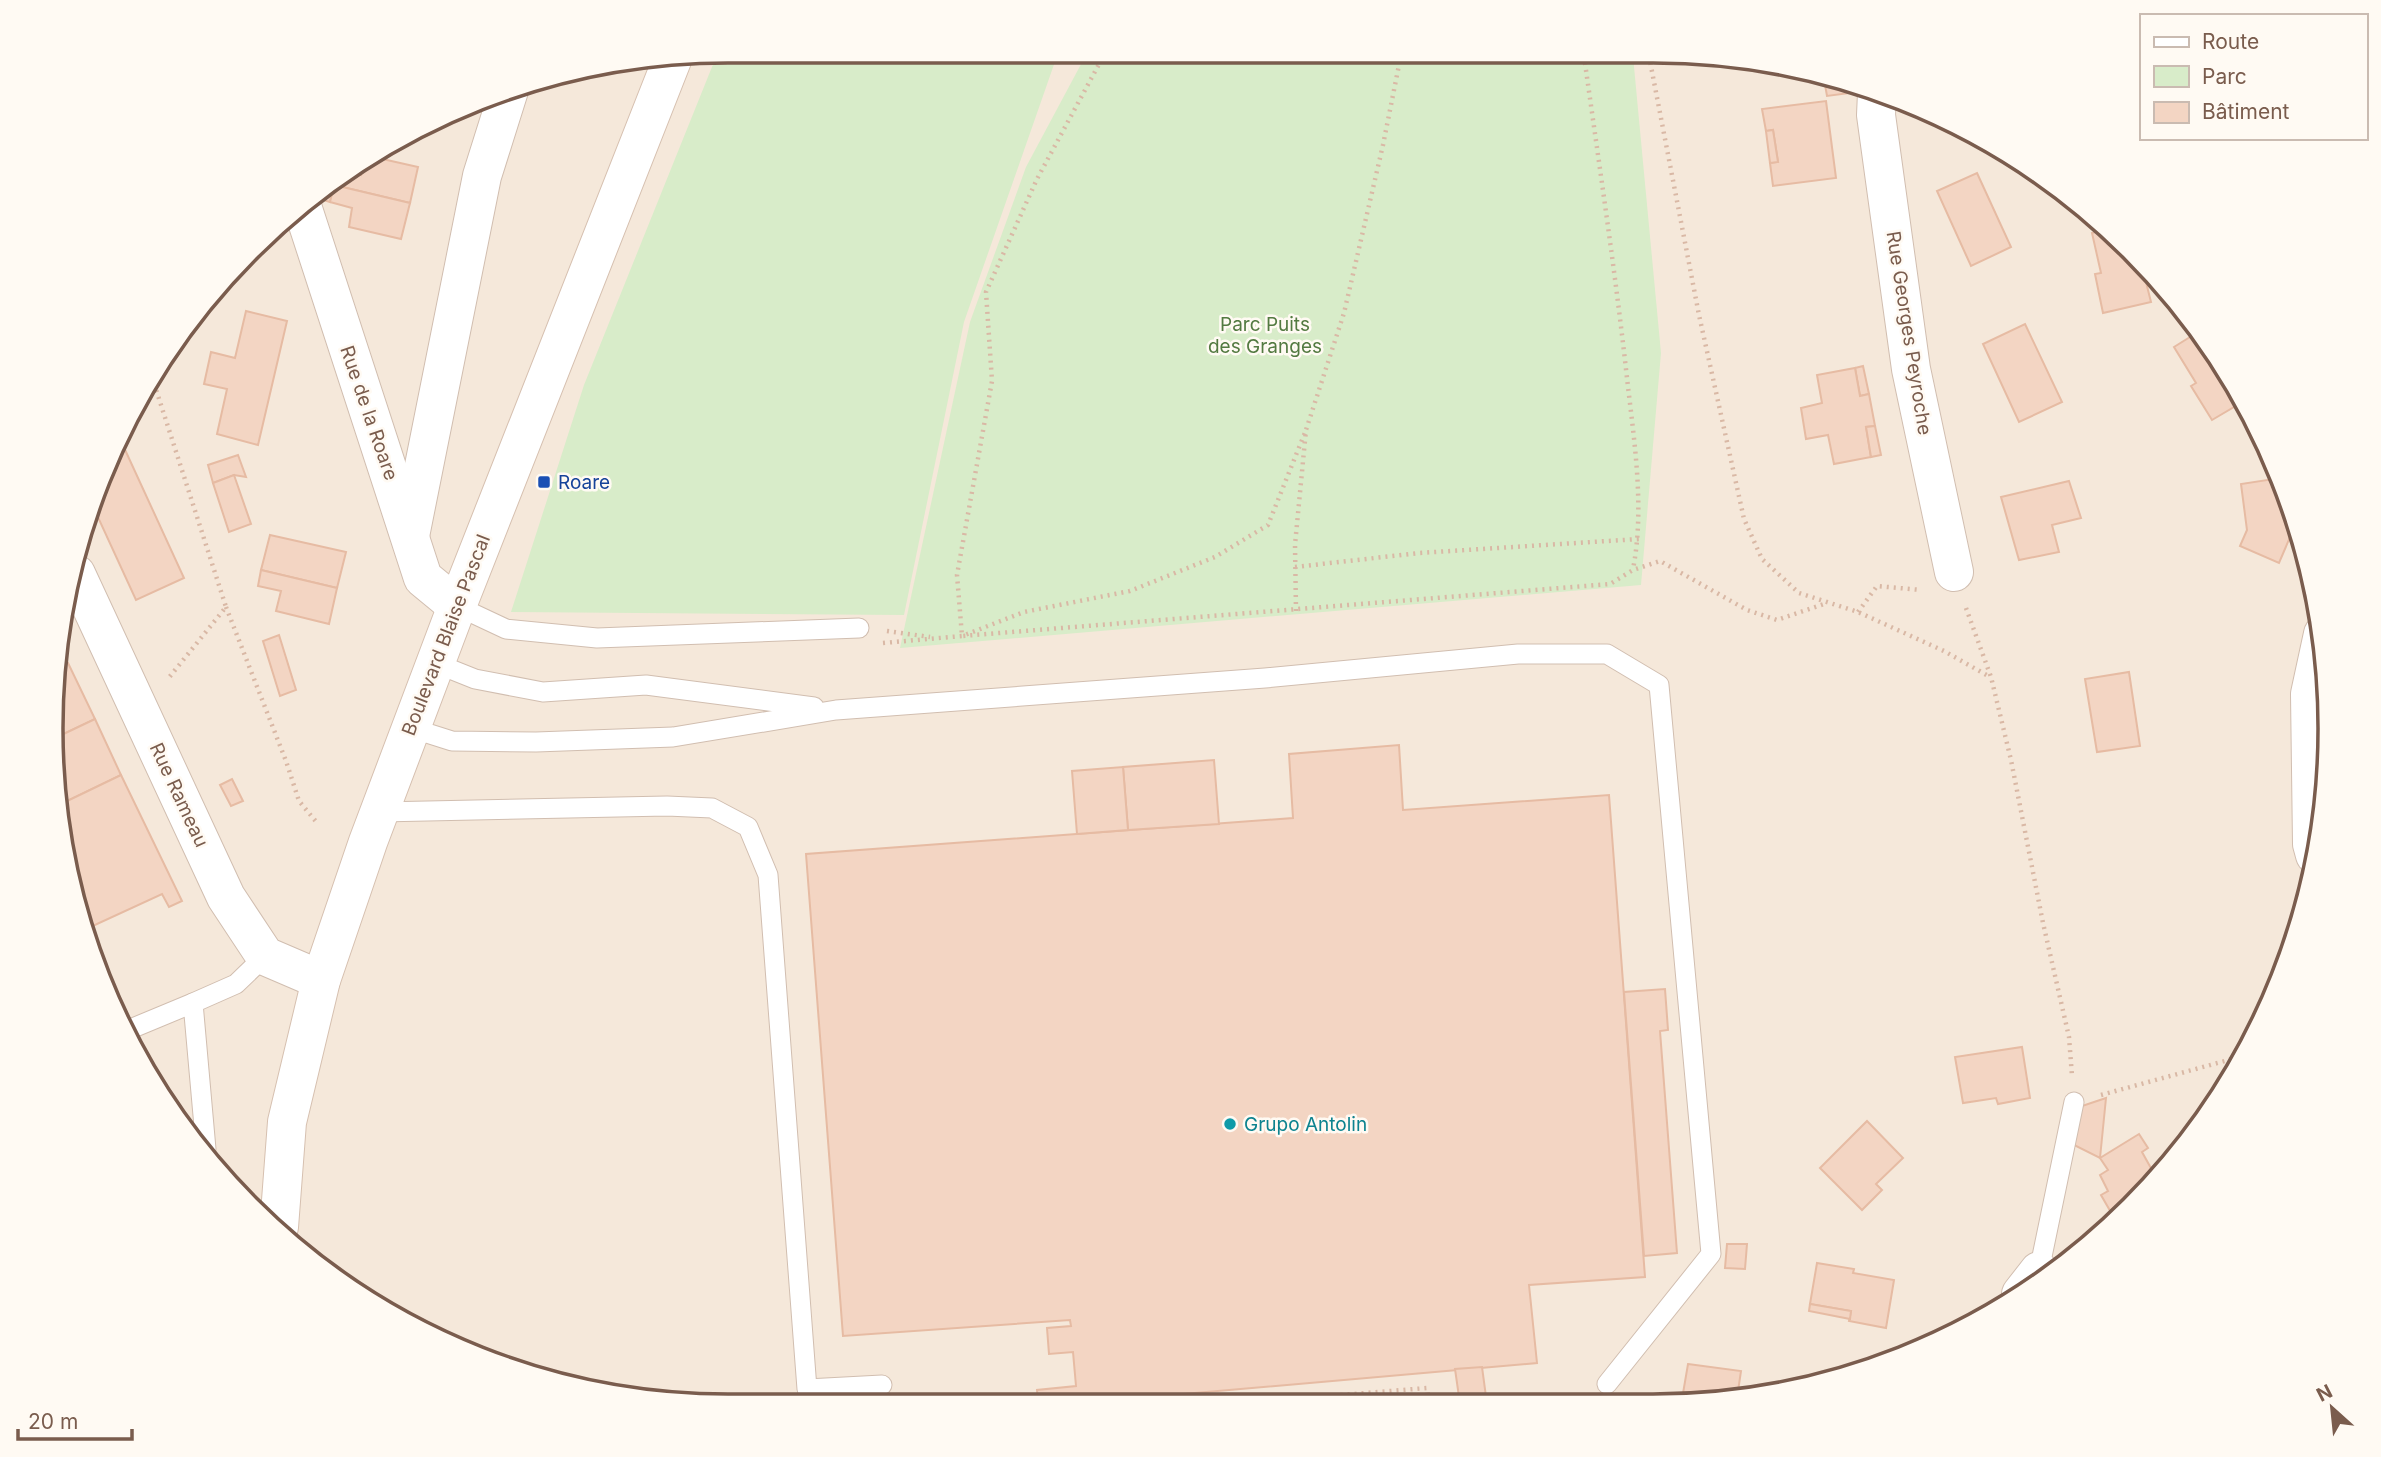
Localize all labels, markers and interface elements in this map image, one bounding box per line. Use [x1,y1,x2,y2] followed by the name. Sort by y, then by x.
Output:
[2140,14,2367,140] legend
[2202,29,2259,54] text: Route
[2202,64,2247,89] text: Parc
[2202,99,2290,124] text: Bâtiment
[1882,229,1936,437] street label: Rue Georges Peyroche
[1208,313,1322,358] park label: Parc Puits des Granges
[335,343,403,483] street label: Rue de la Roare
[558,471,610,494] place label: Roare
[536,474,552,490] marker: Roare
[397,531,495,739] street label: Boulevard Blaise Pascal
[145,739,213,851] street label: Rue Rameau
[1244,1113,1367,1136] place label: Grupo Antolin
[1222,1116,1238,1132] marker: Grupo Antolin
[2297,1373,2367,1443] north arrow
[2313,1380,2336,1407] text: N
[18,1398,131,1442] scale bar
[28,1409,78,1434] text: 20 m

